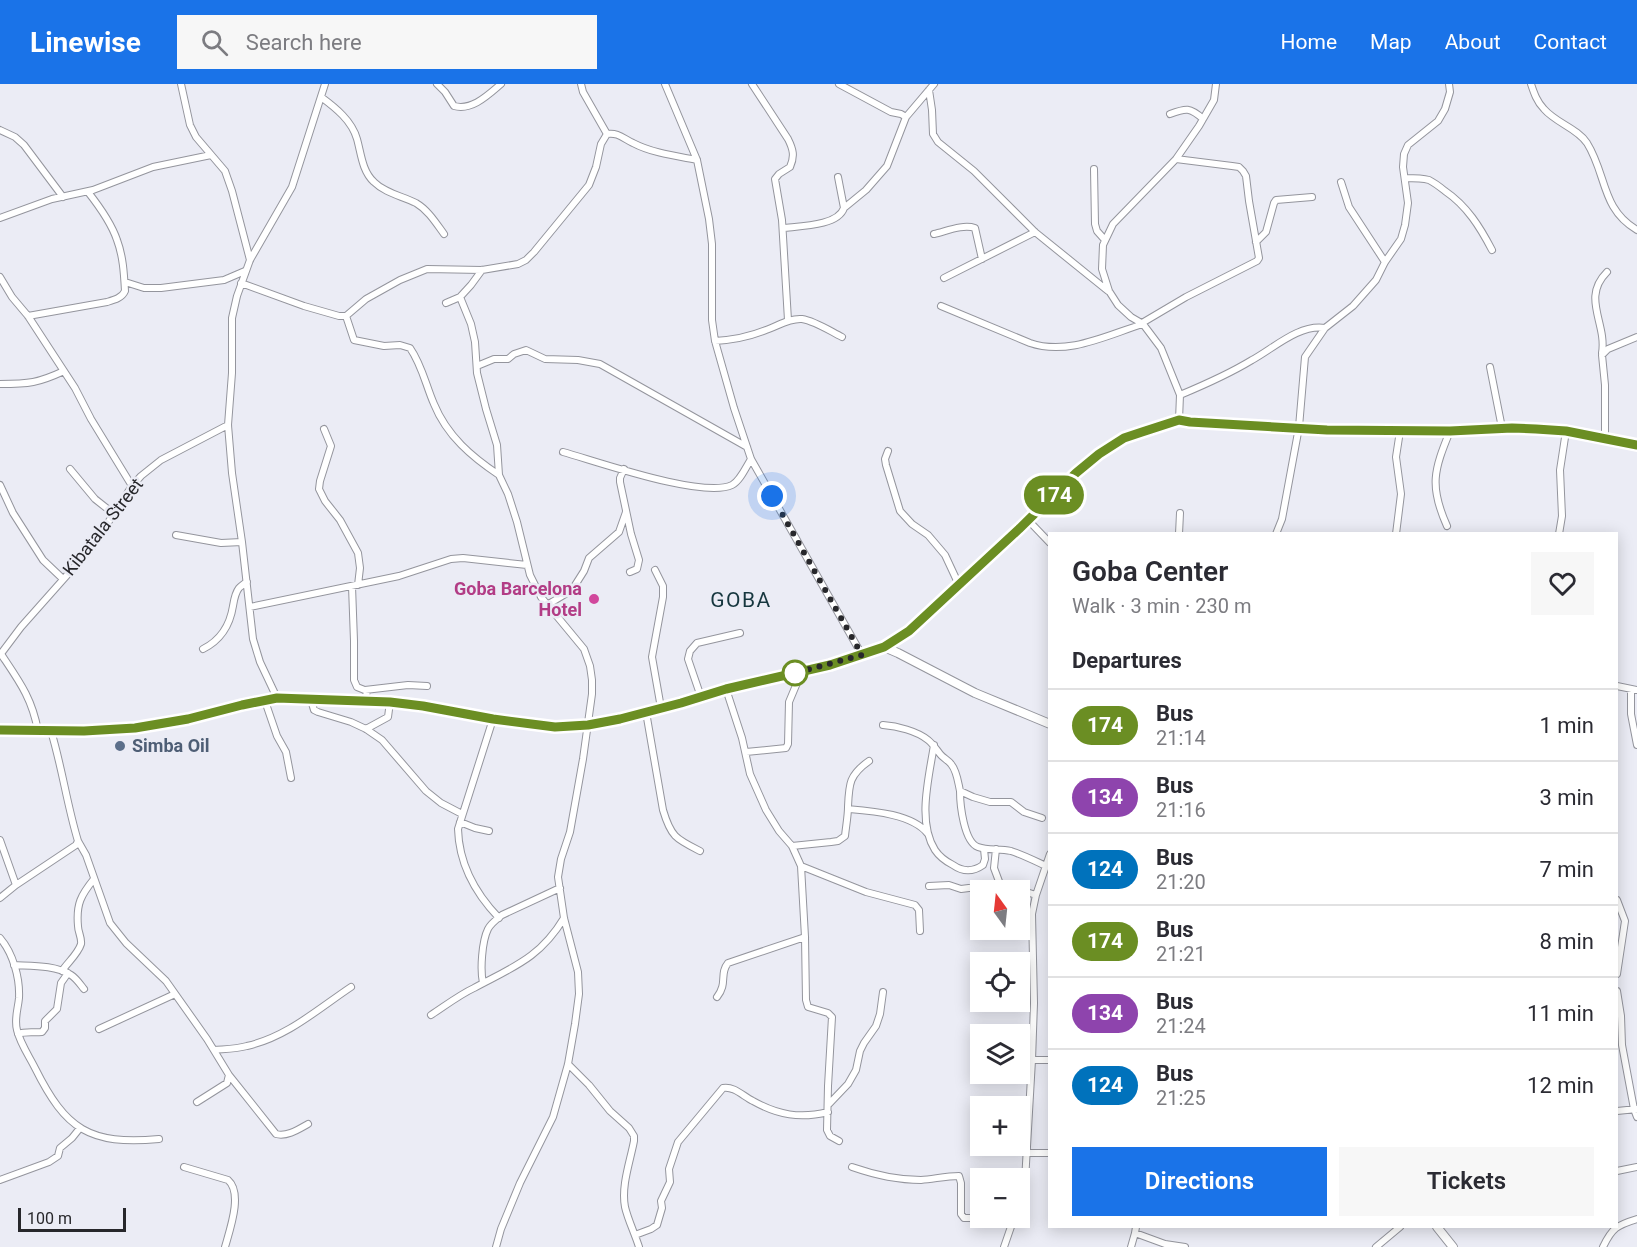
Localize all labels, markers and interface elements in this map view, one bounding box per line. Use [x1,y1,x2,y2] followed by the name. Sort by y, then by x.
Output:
[177,15,597,69] search box
[30,26,141,59] text: Linewise
[198,26,231,59] icon: search
[246,30,362,55] text: Search here
[1281,30,1337,54] text: Home
[1370,30,1412,54] text: Map
[1445,30,1501,54] text: About
[1534,30,1607,54] text: Contact
[58,474,147,579] street label: Kibatala Street
[1020,476,1088,514] line badge: 174
[757,481,787,511] your location
[1036,483,1072,507] text: 174
[1531,552,1594,615] button: heart
[1072,555,1228,588] text: Goba Center
[454,578,582,620] place label: Goba Barcelona Hotel
[710,588,772,612] district label: GOBA
[587,592,601,606] marker: Goba Barcelona Hotel
[1072,594,1251,618] text: Walk · 3 min · 230 m
[1072,648,1182,673] text: Departures
[782,660,808,686] unlabelled marker
[1156,701,1194,726] text: Bus
[1087,713,1123,737] text: 174
[1539,713,1594,738] text: 1 min
[1156,726,1206,750] text: 21:14
[132,735,210,756] place label: Simba Oil
[113,739,127,753] marker: Simba Oil
[1156,773,1194,798] text: Bus
[1087,785,1123,809] text: 134
[1539,785,1594,810] text: 3 min
[1156,798,1206,822] text: 21:16
[1156,845,1194,870] text: Bus
[1087,857,1123,881] text: 124
[1539,857,1594,882] text: 7 min
[1156,870,1206,894] text: 21:20
[970,880,1030,940] north arrow
[970,880,1030,1228] map controls
[1156,917,1194,942] text: Bus
[1087,929,1123,953] text: 174
[1539,929,1594,954] text: 8 min
[1156,942,1206,966] text: 21:21
[970,952,1030,1012] button: locate
[1156,989,1194,1014] text: Bus
[1087,1001,1123,1025] text: 134
[1527,1001,1594,1026] text: 11 min
[1156,1014,1206,1038] text: 21:24
[970,1024,1030,1084] button: layers
[1156,1061,1194,1086] text: Bus
[1087,1073,1123,1097] text: 124
[1527,1073,1594,1098] text: 12 min
[1156,1086,1206,1110] text: 21:25
[970,1096,1030,1156] button: +
[1072,1147,1327,1216] button: Directions
[1339,1147,1594,1216] button: Tickets
[970,1168,1030,1228] button: −
[18,1205,126,1232] scale bar
[27,1209,72,1228] text: 100 m

